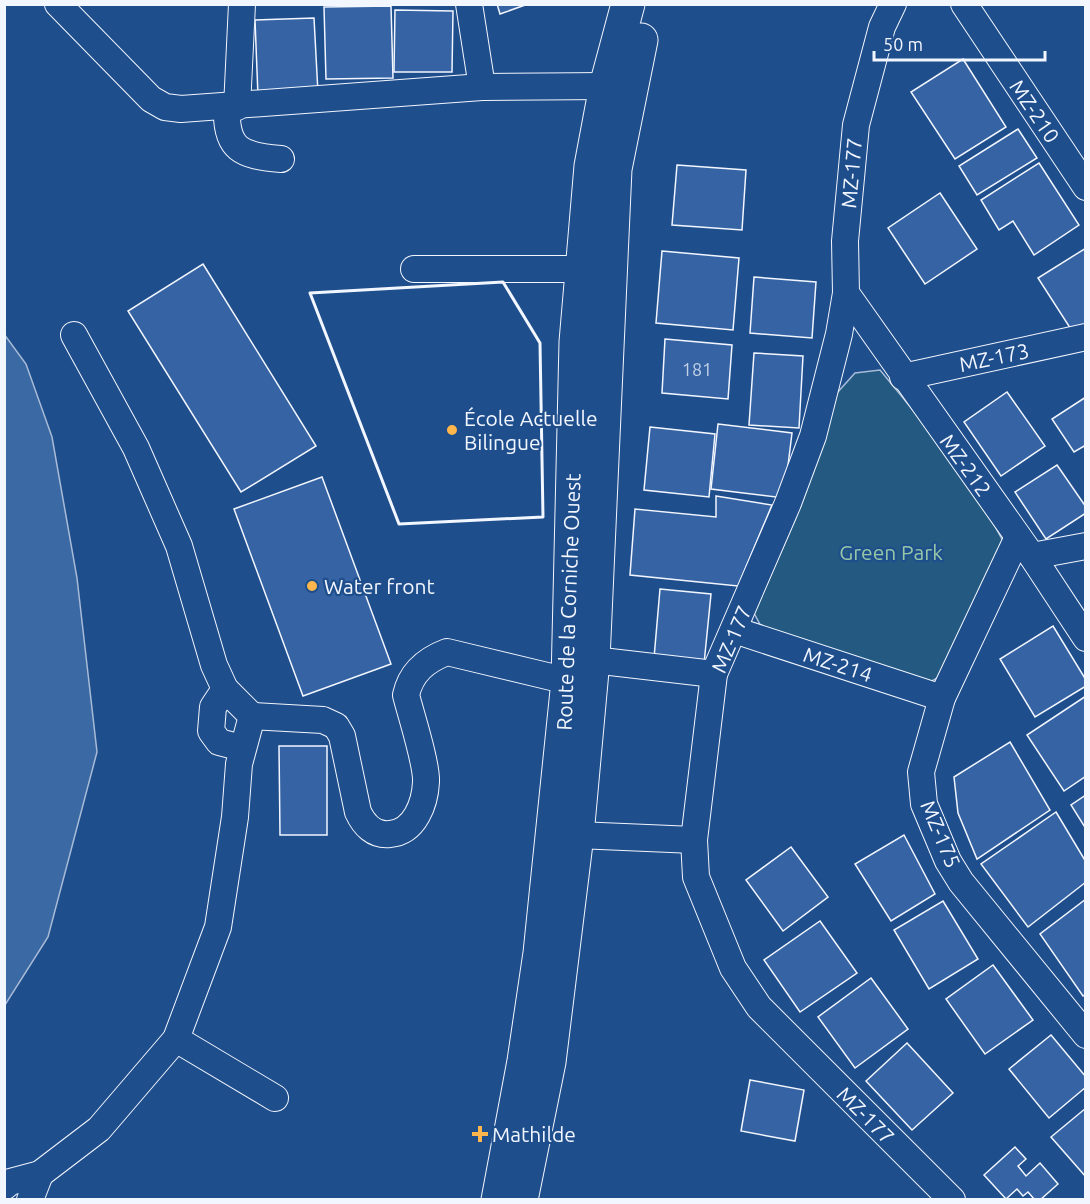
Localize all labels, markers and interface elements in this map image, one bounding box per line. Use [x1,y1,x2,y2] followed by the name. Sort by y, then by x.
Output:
[874,24,1045,62] scale bar
[883,34,923,54] text: 50 m
[1005,75,1065,147] street label: MZ-210
[836,137,866,209] street label: MZ-177
[957,338,1031,376] street label: MZ-173
[682,359,712,379] house number: 181
[464,406,597,454] place label: École Actuelle Bilingue
[445,423,459,437] marker: École Actuelle Bilingue
[935,429,997,501] street label: MZ-212
[552,473,584,731] street label: Route de la Corniche Ouest
[839,540,943,564] park label: Green Park
[324,574,435,598] place label: Water front
[305,579,319,593] marker: Water front
[706,602,756,676] street label: MZ-177
[801,642,875,686] street label: MZ-214
[916,797,966,871] street label: MZ-175
[832,1081,900,1149] street label: MZ-177
[492,1122,576,1146] place label: Mathilde
[473,1127,487,1141] marker: Mathilde

